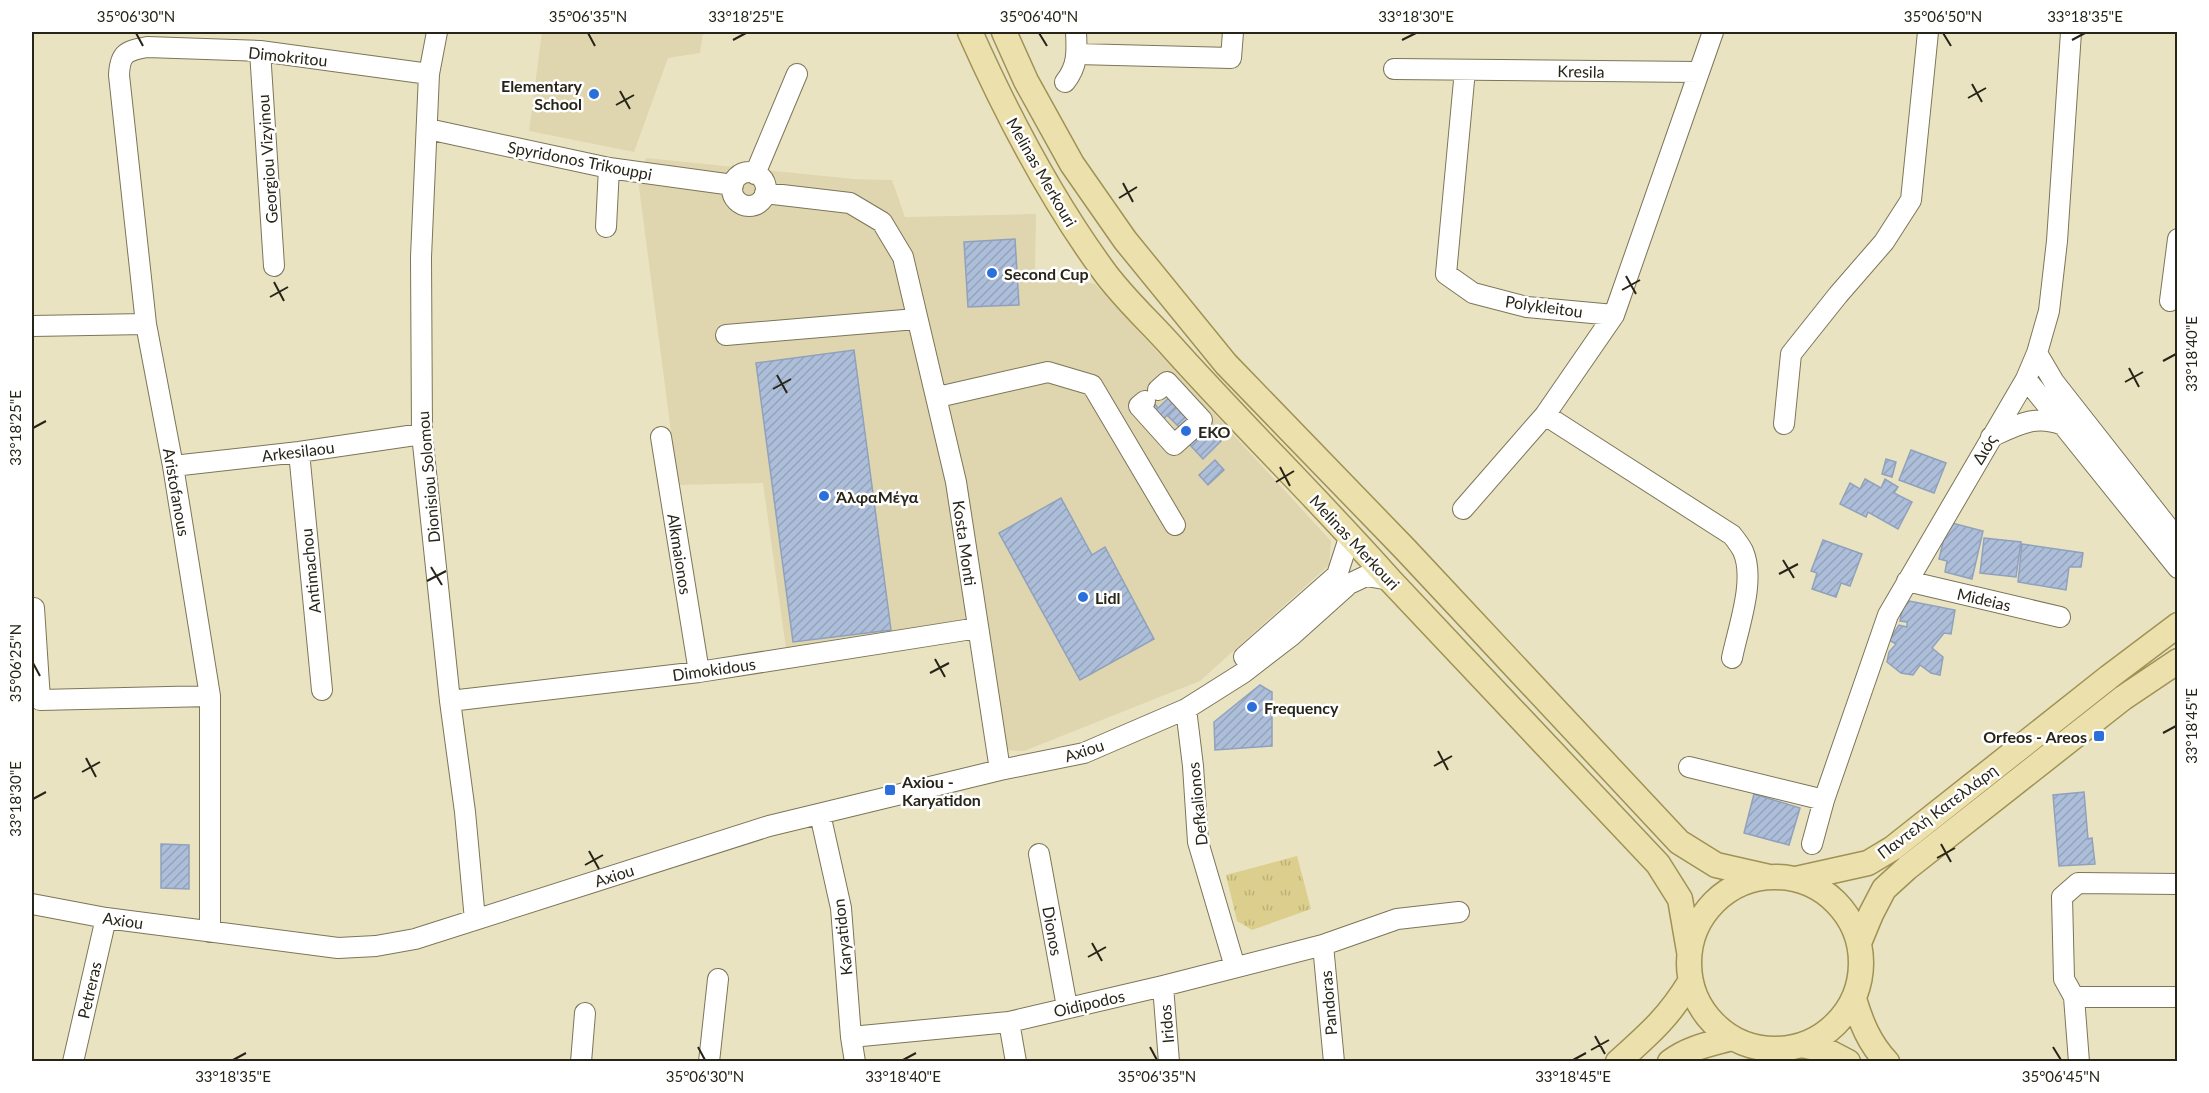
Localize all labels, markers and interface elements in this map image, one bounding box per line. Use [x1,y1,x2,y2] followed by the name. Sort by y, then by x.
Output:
[97,7,175,25] text: 35°06'30"N
[549,7,627,25] text: 35°06'35"N
[708,7,784,25] text: 33°18'25"E
[1000,7,1078,25] text: 35°06'40"N
[1378,7,1454,25] text: 33°18'30"E
[1904,7,1982,25] text: 35°06'50"N
[2047,7,2123,25] text: 33°18'35"E
[247,42,329,70] street label: Dimokritou
[1557,61,1605,81] street label: Kresila
[501,76,583,113] place label: Elementary School
[587,87,601,101] marker: Elementary School
[253,94,281,224] street label: Georgiou Vizyinou
[1003,114,1081,230] street label: Melinas Merkouri
[506,137,654,183] street label: Spyridonos Trikouppi
[1004,264,1089,283] place label: Second Cup
[985,266,999,280] marker: Second Cup
[1504,291,1584,321] street label: Polykleitou
[2182,316,2200,392] text: 33°18'40"E
[6,390,24,466] text: 33°18'25"E
[413,410,443,544] street label: Dionisiou Solomou
[1198,422,1231,441] place label: EKO
[1179,424,1193,438] marker: EKO
[1968,430,2001,467] street label: Διός
[260,437,336,465] street label: Arkesilaou
[160,446,194,538] street label: Aristofanous
[835,487,919,506] place label: ΆλφαΜέγα
[817,489,831,503] marker: ΆλφαΜέγα
[1306,491,1404,593] street label: Melinas Merkouri
[950,499,980,587] street label: Kosta Monti
[664,512,696,596] street label: Alkmaionos
[296,528,324,614] street label: Antimachou
[1955,584,2013,614] street label: Mideias
[1095,588,1120,607] place label: Lidl
[1076,590,1090,604] marker: Lidl
[6,624,24,702] text: 35°06'25"N
[671,654,757,684] street label: Dimokidous
[2182,688,2200,764] text: 33°18'45"E
[1264,698,1339,717] place label: Frequency
[1245,700,1259,714] marker: Frequency
[1983,727,2087,746] place label: Orfeos - Areos
[2092,729,2106,743] marker: Orfeos - Areos
[1062,735,1106,765] street label: Axiou
[1873,760,2001,862] street label: Παντελή Κατελλάρη
[6,761,24,837] text: 33°18'30"E
[1183,761,1211,847] street label: Defkalionos
[901,772,981,809] place label: Axiou - Karyatidon
[883,783,897,797] marker: Axiou - Karyatidon
[592,860,636,890] street label: Axiou
[829,898,855,976] street label: Karyatidon
[1039,905,1067,957] street label: Dionos
[102,908,144,932] street label: Axiou
[73,960,105,1020] street label: Petreras
[1316,970,1340,1036] street label: Pandoras
[1052,986,1126,1020] street label: Oidipodos
[1155,1004,1177,1044] street label: Iridos
[195,1067,271,1085] text: 33°18'35"E
[666,1067,744,1085] text: 35°06'30"N
[865,1067,941,1085] text: 33°18'40"E
[1118,1067,1196,1085] text: 35°06'35"N
[1535,1067,1611,1085] text: 33°18'45"E
[2022,1067,2100,1085] text: 35°06'45"N

